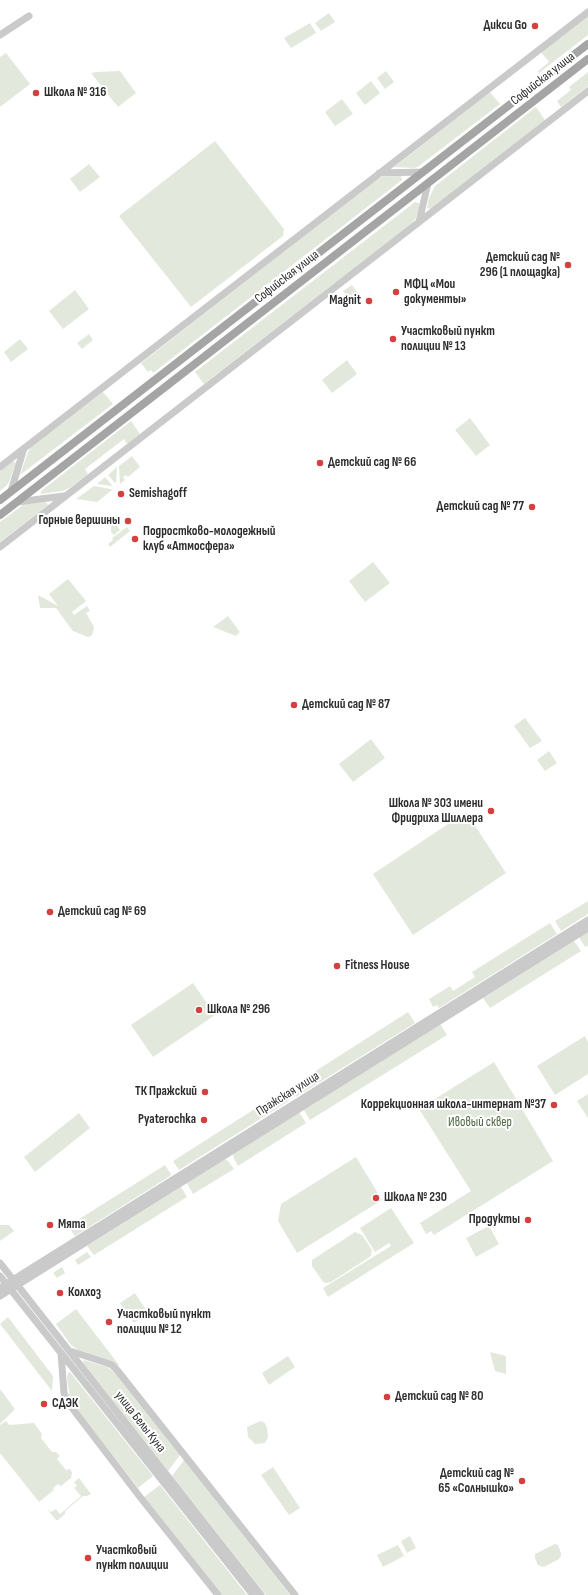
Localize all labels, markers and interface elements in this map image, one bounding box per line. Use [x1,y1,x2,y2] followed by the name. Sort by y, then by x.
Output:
[483,18,527,34] place label: Дикси Go
[530,21,540,31] marker: Дикси Go
[508,49,578,109] street label: Софийская улица
[44,85,106,101] place label: Школа № 316
[31,88,41,98] marker: Школа № 316
[252,247,322,307] street label: Софийская улица
[480,250,560,281] place label: Детский сад № 296 (1 площадка)
[563,260,573,270] marker: Детский сад № 296 (1 площадка)
[404,277,466,308] place label: МФЦ «Мои документы»
[391,287,401,297] marker: МФЦ «Мои документы»
[329,293,361,309] place label: Magnit
[364,296,374,306] marker: Magnit
[401,324,495,355] place label: Участковый пункт полиции № 13
[388,334,398,344] marker: Участковый пункт полиции № 13
[328,455,416,471] place label: Детский сад № 66
[315,458,325,468] marker: Детский сад № 66
[129,486,187,502] place label: Semishagoff
[116,489,126,499] marker: Semishagoff
[437,499,524,515] place label: Детский сад № 77
[527,502,537,512] marker: Детский сад № 77
[39,513,120,529] place label: Горные вершины
[123,516,133,526] marker: Горные вершины
[143,524,275,555] place label: Подростково-молодежный клуб «Атмосфера»
[130,534,140,544] marker: Подростково-молодежный клуб «Атмосфера»
[302,697,390,713] place label: Детский сад № 87
[289,700,299,710] marker: Детский сад № 87
[389,796,483,827] place label: Школа № 303 имени Фридриха Шиллера
[486,806,496,816] marker: Школа № 303 имени Фридриха Шиллера
[58,904,146,920] place label: Детский сад № 69
[45,907,55,917] marker: Детский сад № 69
[345,958,409,974] place label: Fitness House
[332,961,342,971] marker: Fitness House
[207,1002,270,1018] place label: Школа № 296
[194,1005,204,1015] marker: Школа № 296
[254,1068,322,1120] street label: Пражская улица
[135,1084,197,1100] place label: ТК Пражский
[200,1087,210,1097] marker: ТК Пражский
[361,1097,546,1113] place label: Коррекционная школа-интернат №37
[549,1100,559,1110] marker: Коррекционная школа-интернат №37
[138,1112,196,1128] place label: Pyaterochka
[199,1115,209,1125] marker: Pyaterochka
[448,1115,512,1131] park label: Ивовый сквер
[384,1190,447,1206] place label: Школа № 230
[371,1193,381,1203] marker: Школа № 230
[469,1212,520,1228] place label: Продукты
[523,1215,533,1225] marker: Продукты
[58,1217,86,1233] place label: Мята
[45,1220,55,1230] marker: Мята
[68,1285,101,1301] place label: Колхоз
[55,1288,65,1298] marker: Колхоз
[117,1307,211,1338] place label: Участковый пункт полиции № 12
[104,1317,114,1327] marker: Участковый пункт полиции № 12
[111,1388,169,1456] street label: улица Белы Куна
[395,1389,483,1405] place label: Детский сад № 80
[382,1392,392,1402] marker: Детский сад № 80
[52,1396,78,1412] place label: СДЭК
[39,1399,49,1409] marker: СДЭК
[438,1466,514,1497] place label: Детский сад № 65 «Солнышко»
[517,1476,527,1486] marker: Детский сад № 65 «Солнышко»
[96,1543,168,1574] place label: Участковый пункт полиции
[83,1553,93,1563] marker: Участковый пункт полиции

